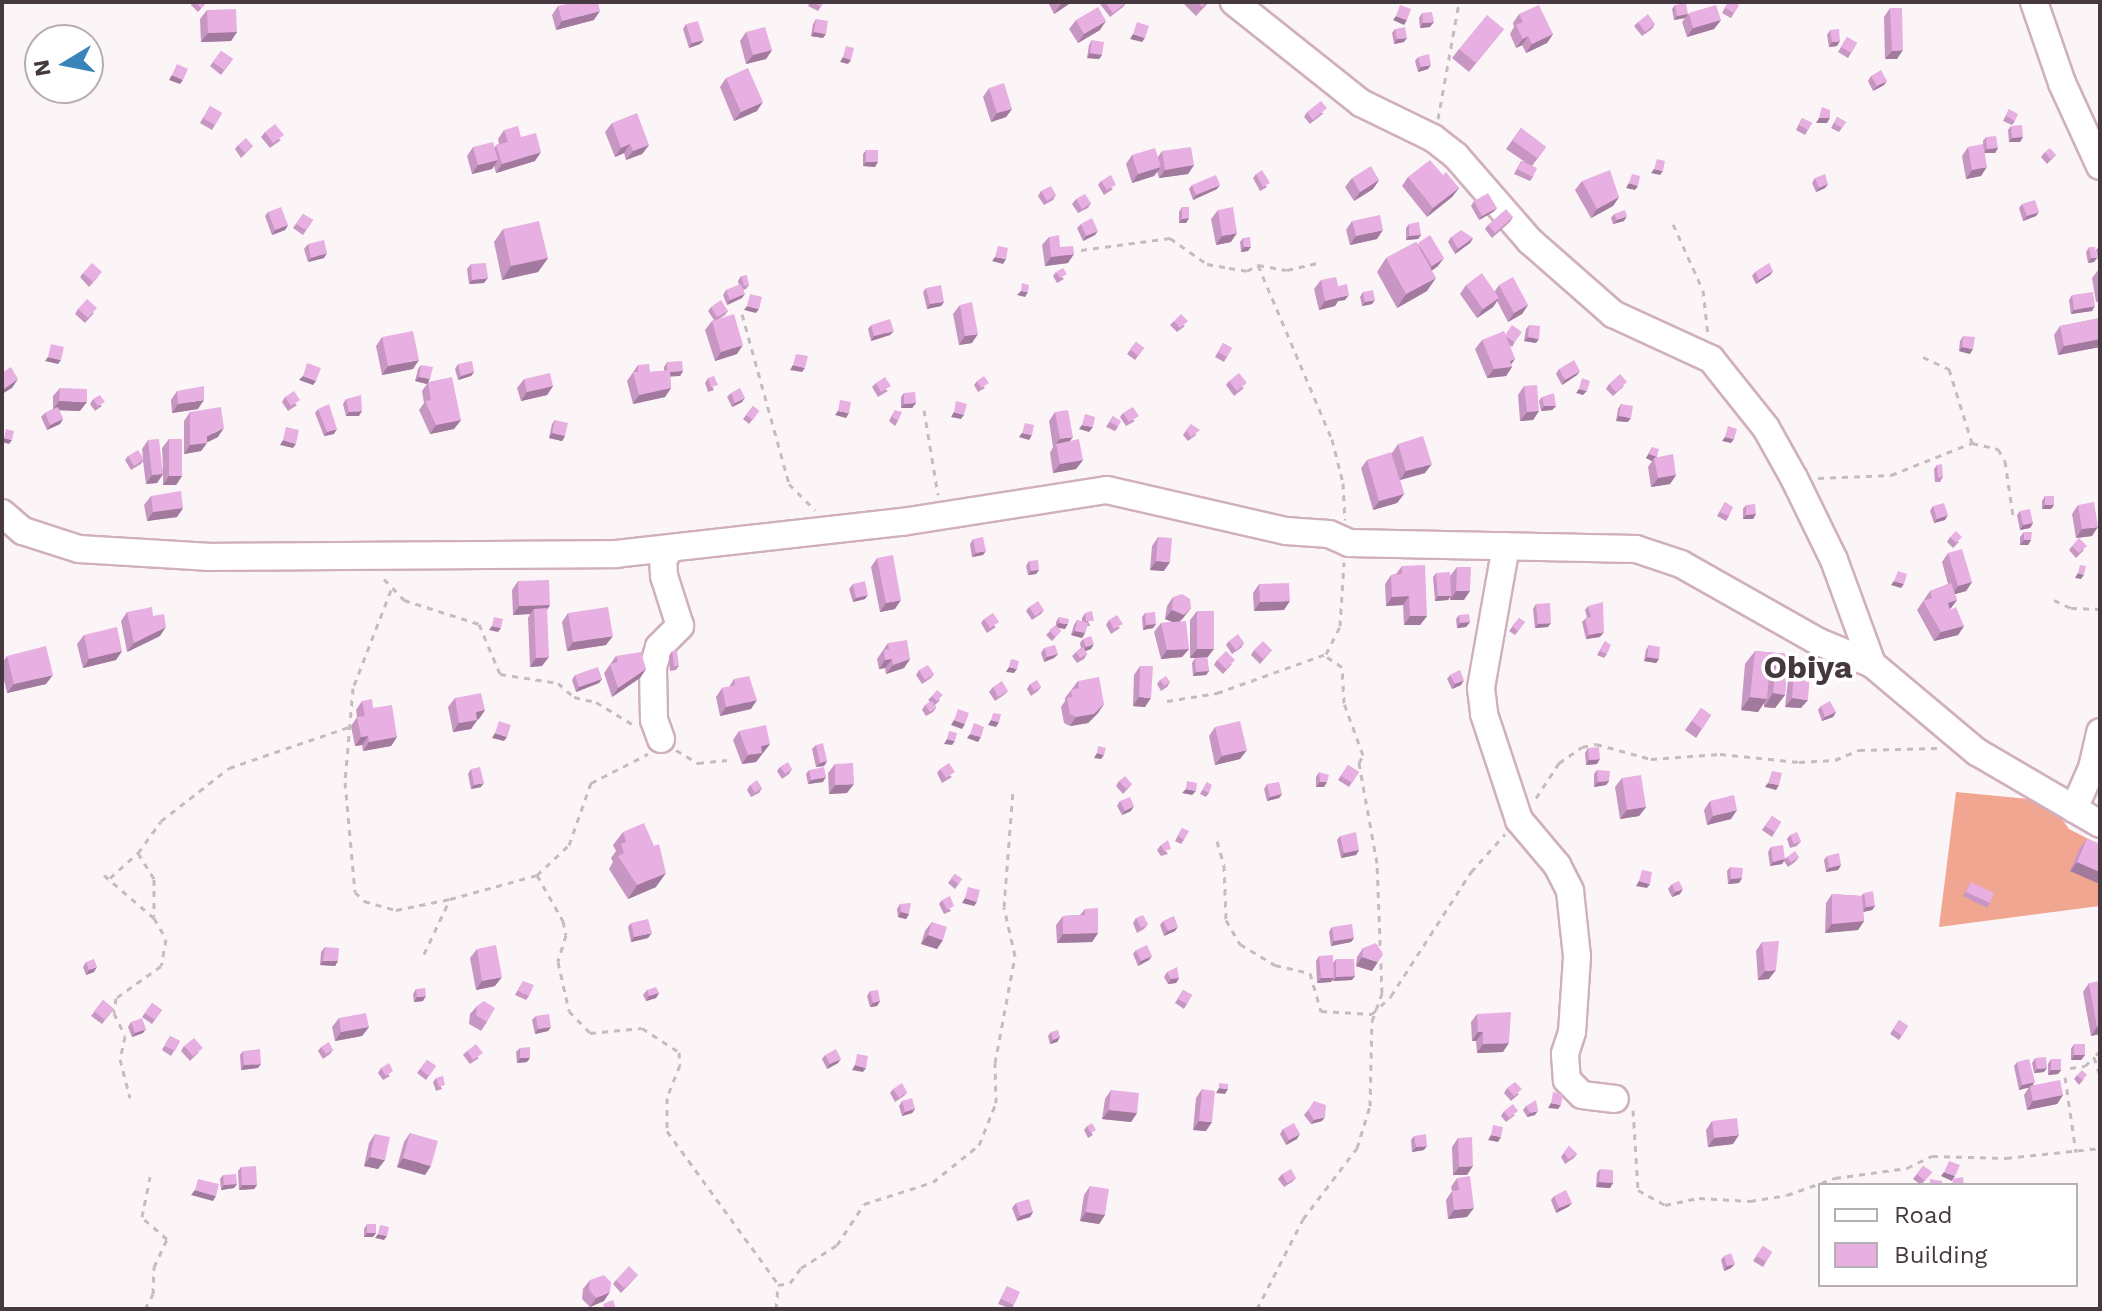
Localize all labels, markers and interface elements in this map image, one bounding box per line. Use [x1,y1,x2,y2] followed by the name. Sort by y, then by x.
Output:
[24,24,104,104] north arrow
[28,58,56,78] text: N
[1763,648,1853,686] district label: Obiya
[1818,1183,2078,1287] legend
[1894,1201,1953,1229] text: Road
[1894,1241,1987,1269] text: Building

